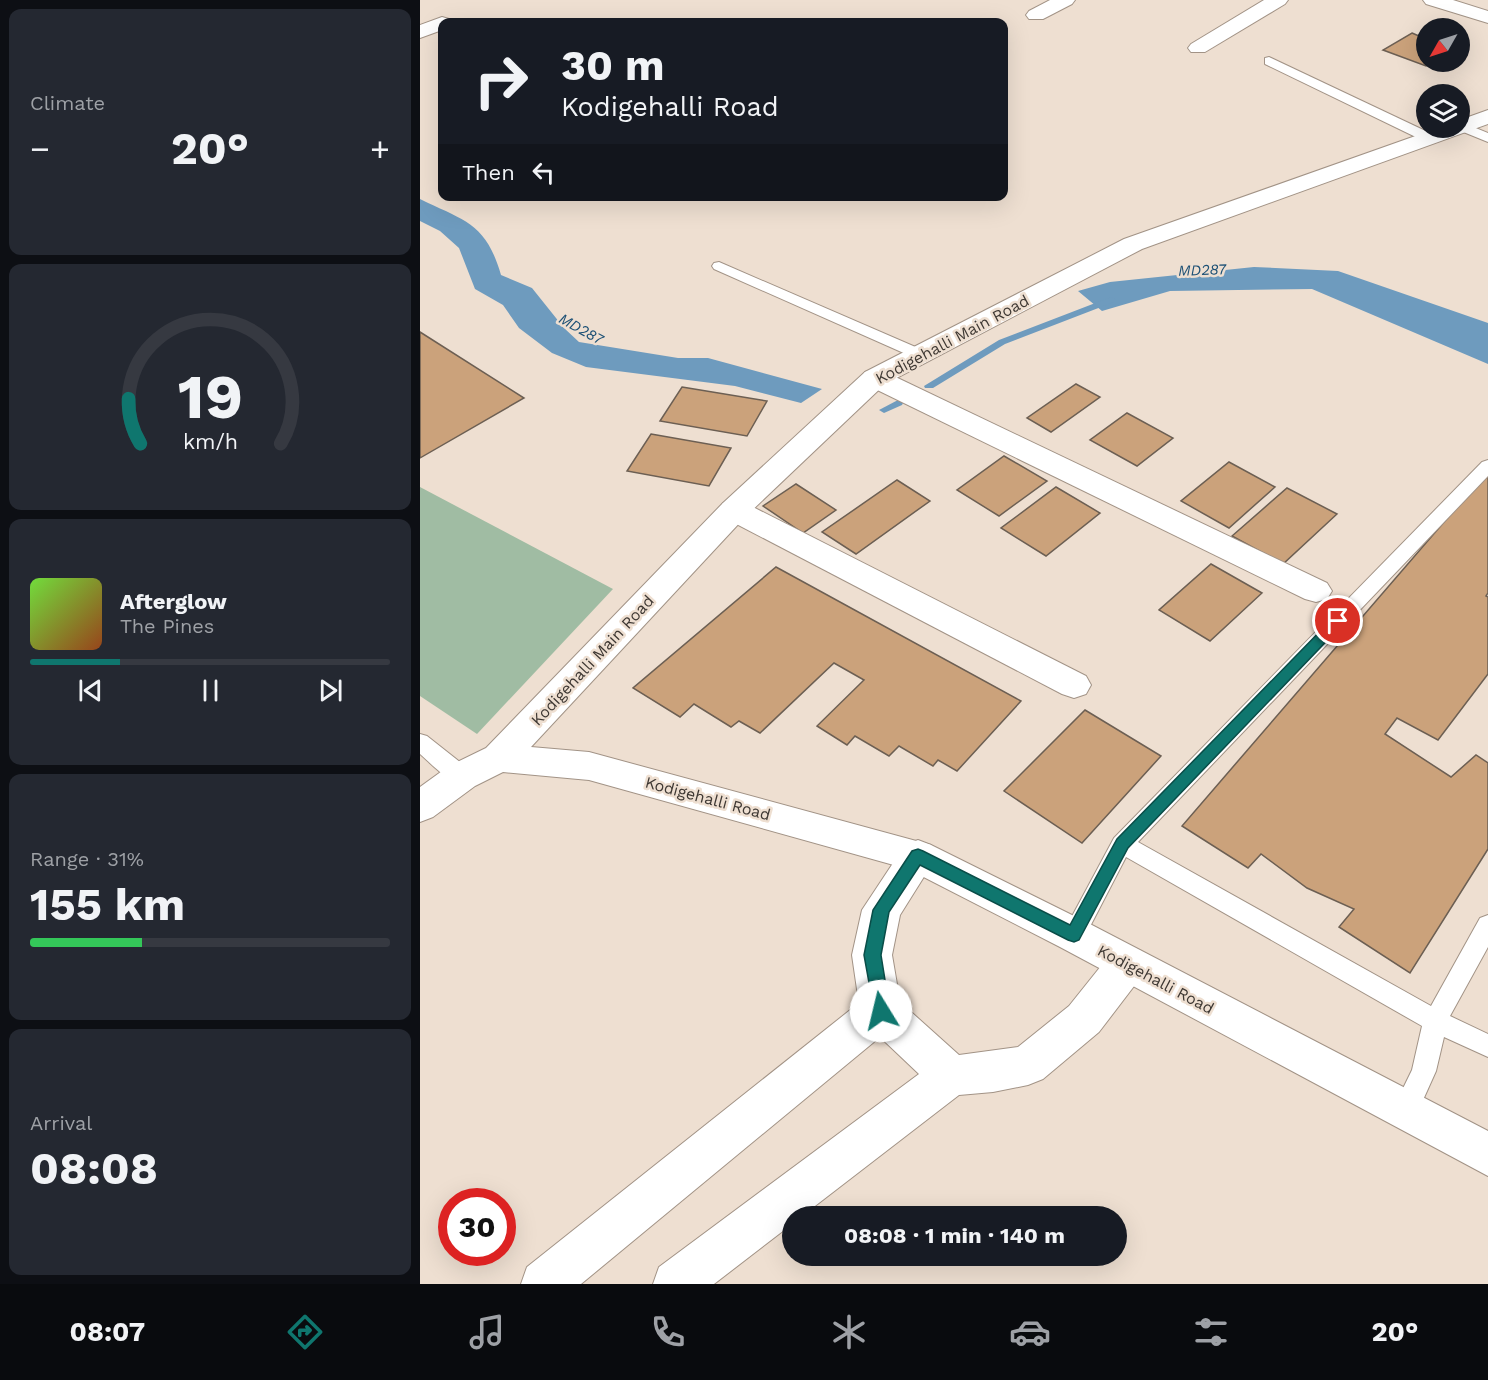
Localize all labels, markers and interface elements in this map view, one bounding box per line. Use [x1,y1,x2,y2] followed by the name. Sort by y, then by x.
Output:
[1416,18,1470,72] north arrow
[1416,18,1470,138] map controls
[561,41,665,90] text: 30 m
[462,42,540,120] icon: right
[1416,84,1470,138] button: layers
[30,91,105,115] text: Climate
[561,91,779,123] text: Kodigehalli Road
[171,122,249,175] text: 20°
[30,129,50,168] text: −
[370,129,390,168] text: +
[527,156,560,189] icon: left
[462,160,515,185] text: Then
[1178,260,1227,280] water label: MD287
[872,291,1032,388] street label: Kodigehalli Main Road
[556,310,607,349] water label: MD287
[177,360,243,433] text: 19
[182,429,238,454] text: km/h
[120,589,227,614] text: Afterglow
[527,591,658,729] street label: Kodigehalli Main Road
[1312,595,1363,646] pin
[1321,604,1354,637] icon: arrive
[120,614,214,638] text: The Pines
[74,674,107,707] icon: previous
[194,674,227,707] icon: pause
[314,674,347,707] icon: next
[643,773,773,824] street label: Kodigehalli Road
[30,847,144,871] text: Range · 31%
[30,878,185,931] text: 155 km
[1094,941,1217,1018] street label: Kodigehalli Road
[849,979,913,1043] position arrow
[30,1111,92,1135] text: Arrival
[30,1142,158,1195] text: 08:08
[438,1188,516,1266] speed limit sign: 30
[844,1223,1065,1248] text: 08:08 · 1 min · 140 m
[284,1311,326,1353] icon: directions
[466,1311,508,1353] icon: music
[647,1311,689,1353] icon: phone
[828,1311,870,1353] icon: climate
[1009,1311,1051,1353] icon: car
[1190,1311,1232,1353] icon: filters
[70,1316,145,1348] text: 08:07
[1371,1316,1418,1348] text: 20°

